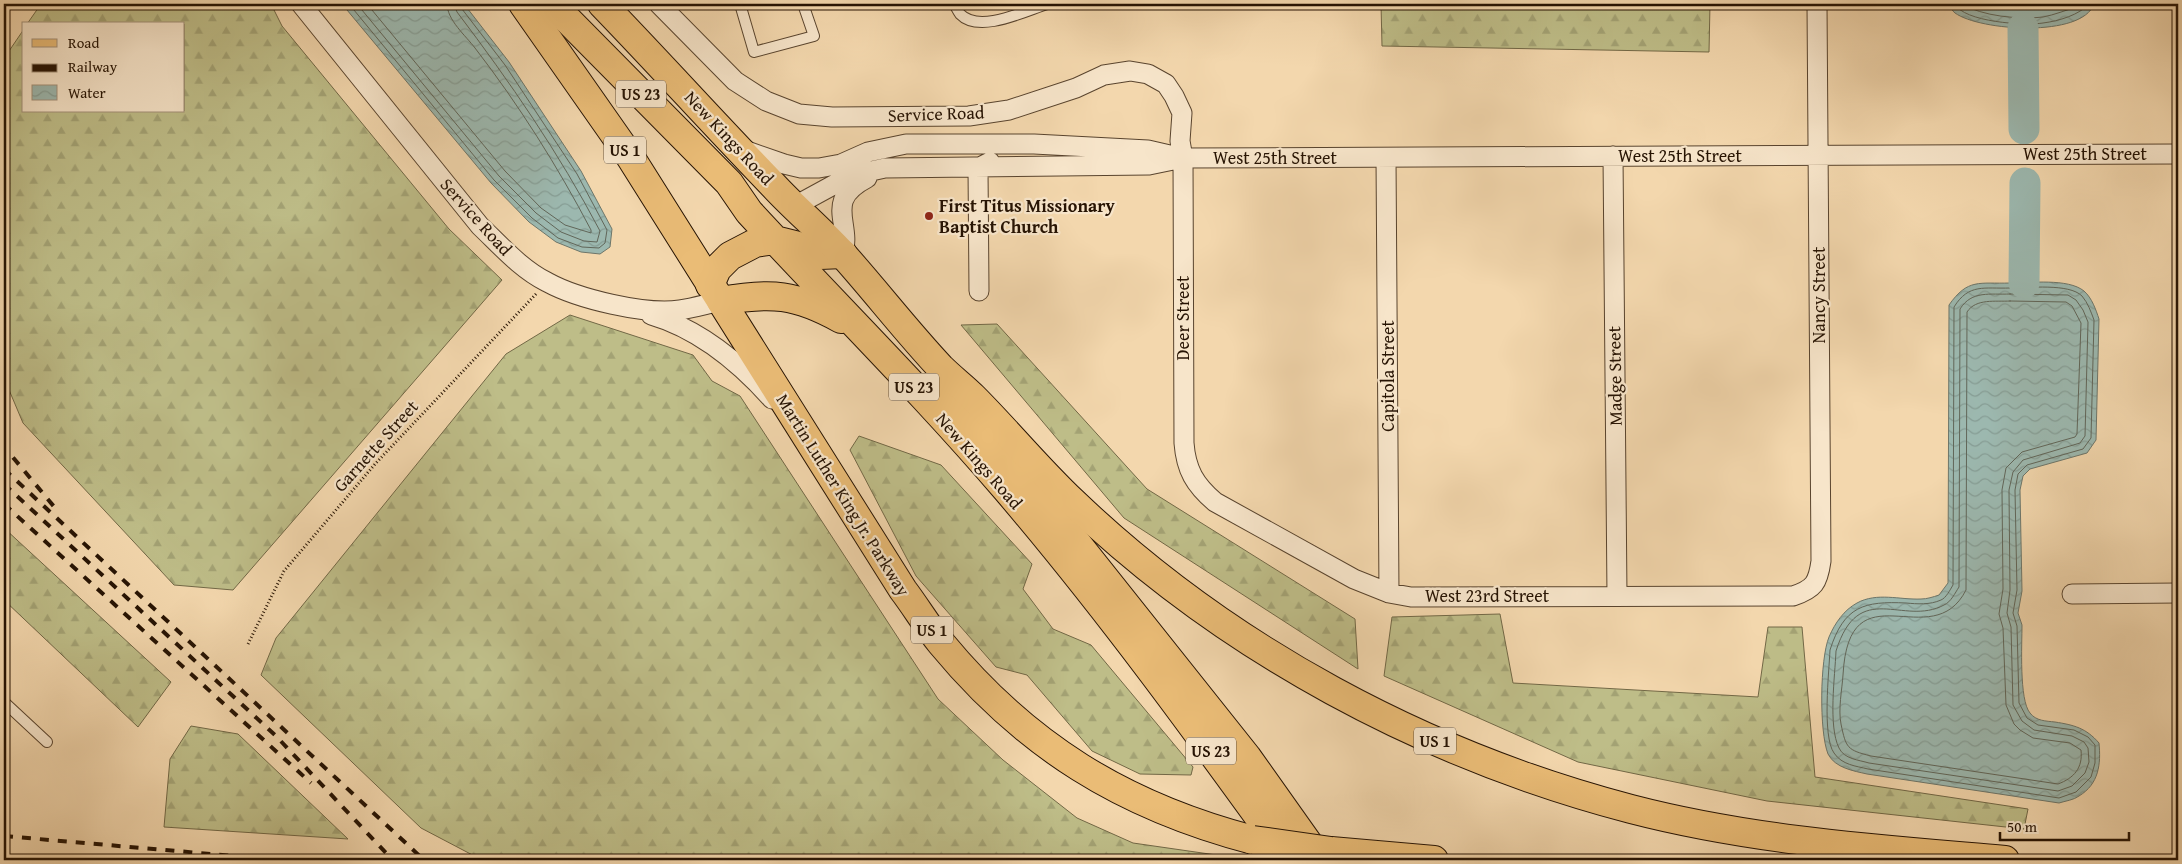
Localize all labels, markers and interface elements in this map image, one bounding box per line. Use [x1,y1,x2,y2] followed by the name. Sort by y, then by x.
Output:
[22,22,185,112] legend
[68,32,99,53] text: Road
[68,56,118,77] text: Railway
[616,80,666,108] road number: US 23
[68,82,106,103] text: Water
[678,84,781,191] street label: New Kings Road
[887,98,985,129] street label: Service Road
[604,136,646,164] road number: US 1
[2023,140,2148,167] street label: West 25th Street
[1618,142,1743,169] street label: West 25th Street
[1213,144,1338,171] street label: West 25th Street
[434,172,519,262] street label: Service Road
[939,192,1116,240] place label: First Titus Missionary Baptist Church
[923,210,935,222] marker: First Titus Missionary Baptist Church
[1805,246,1832,343] street label: Nancy Street
[1169,275,1196,360] street label: Deer Street
[1374,320,1401,432] street label: Capitola Street
[1600,325,1629,426] street label: Madge Street
[889,374,939,401] road number: US 23
[770,388,917,601] street label: Martin Luther King Jr. Parkway
[327,393,425,498] street label: Garnette Street
[930,406,1029,515] street label: New Kings Road
[1425,582,1550,609] street label: West 23rd Street
[911,616,953,644] road number: US 1
[1414,728,1456,754] road number: US 1
[1186,738,1236,764] road number: US 23
[2000,809,2128,841] scale bar
[2007,816,2038,837] text: 50 m

